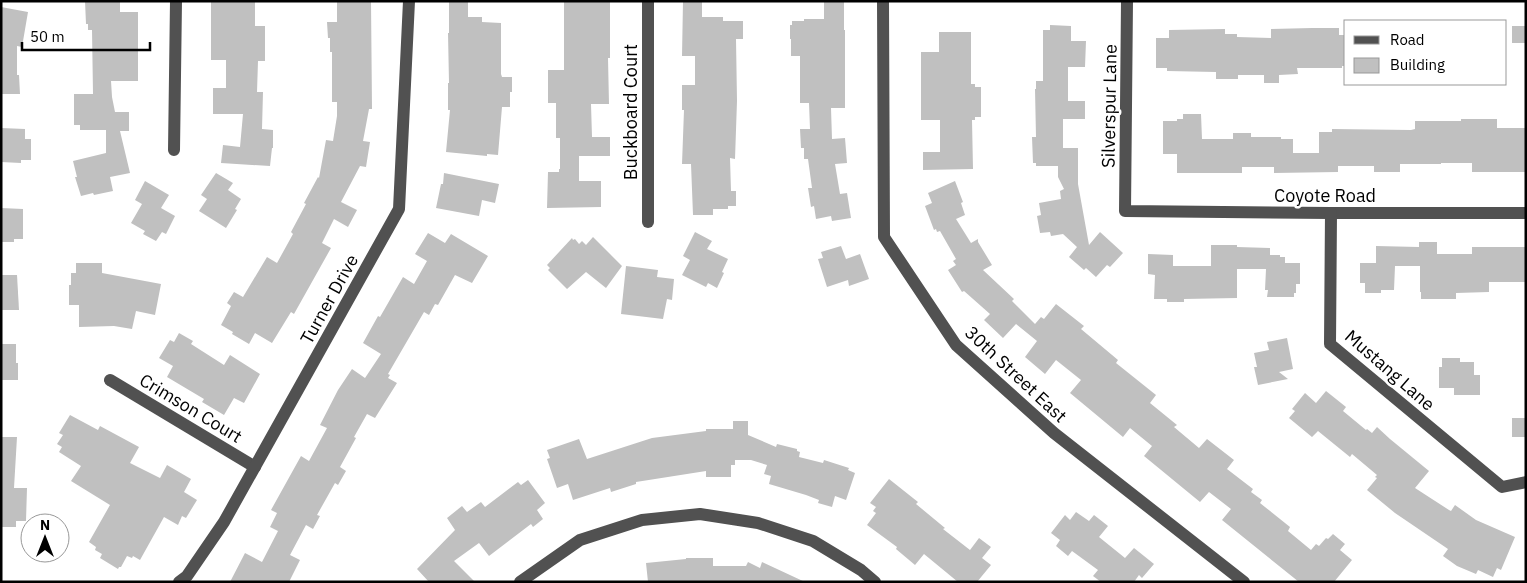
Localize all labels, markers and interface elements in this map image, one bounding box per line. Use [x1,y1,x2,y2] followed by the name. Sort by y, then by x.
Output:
[22,20,150,52] scale bar
[1344,20,1507,85] legend
[30,27,65,46] text: 50 m
[1390,30,1425,49] text: Road
[619,44,642,180] street label: Buckboard Court
[1096,44,1122,168] street label: Silverspur Lane
[1390,55,1445,74] text: Building
[1274,184,1376,207] street label: Coyote Road
[295,250,363,348] street label: Turner Drive
[960,321,1072,427] street label: 30th Street East
[1340,325,1440,416] street label: Mustang Lane
[135,368,247,448] street label: Crimson Court
[20,513,70,563] north arrow
[40,516,50,534] text: N

